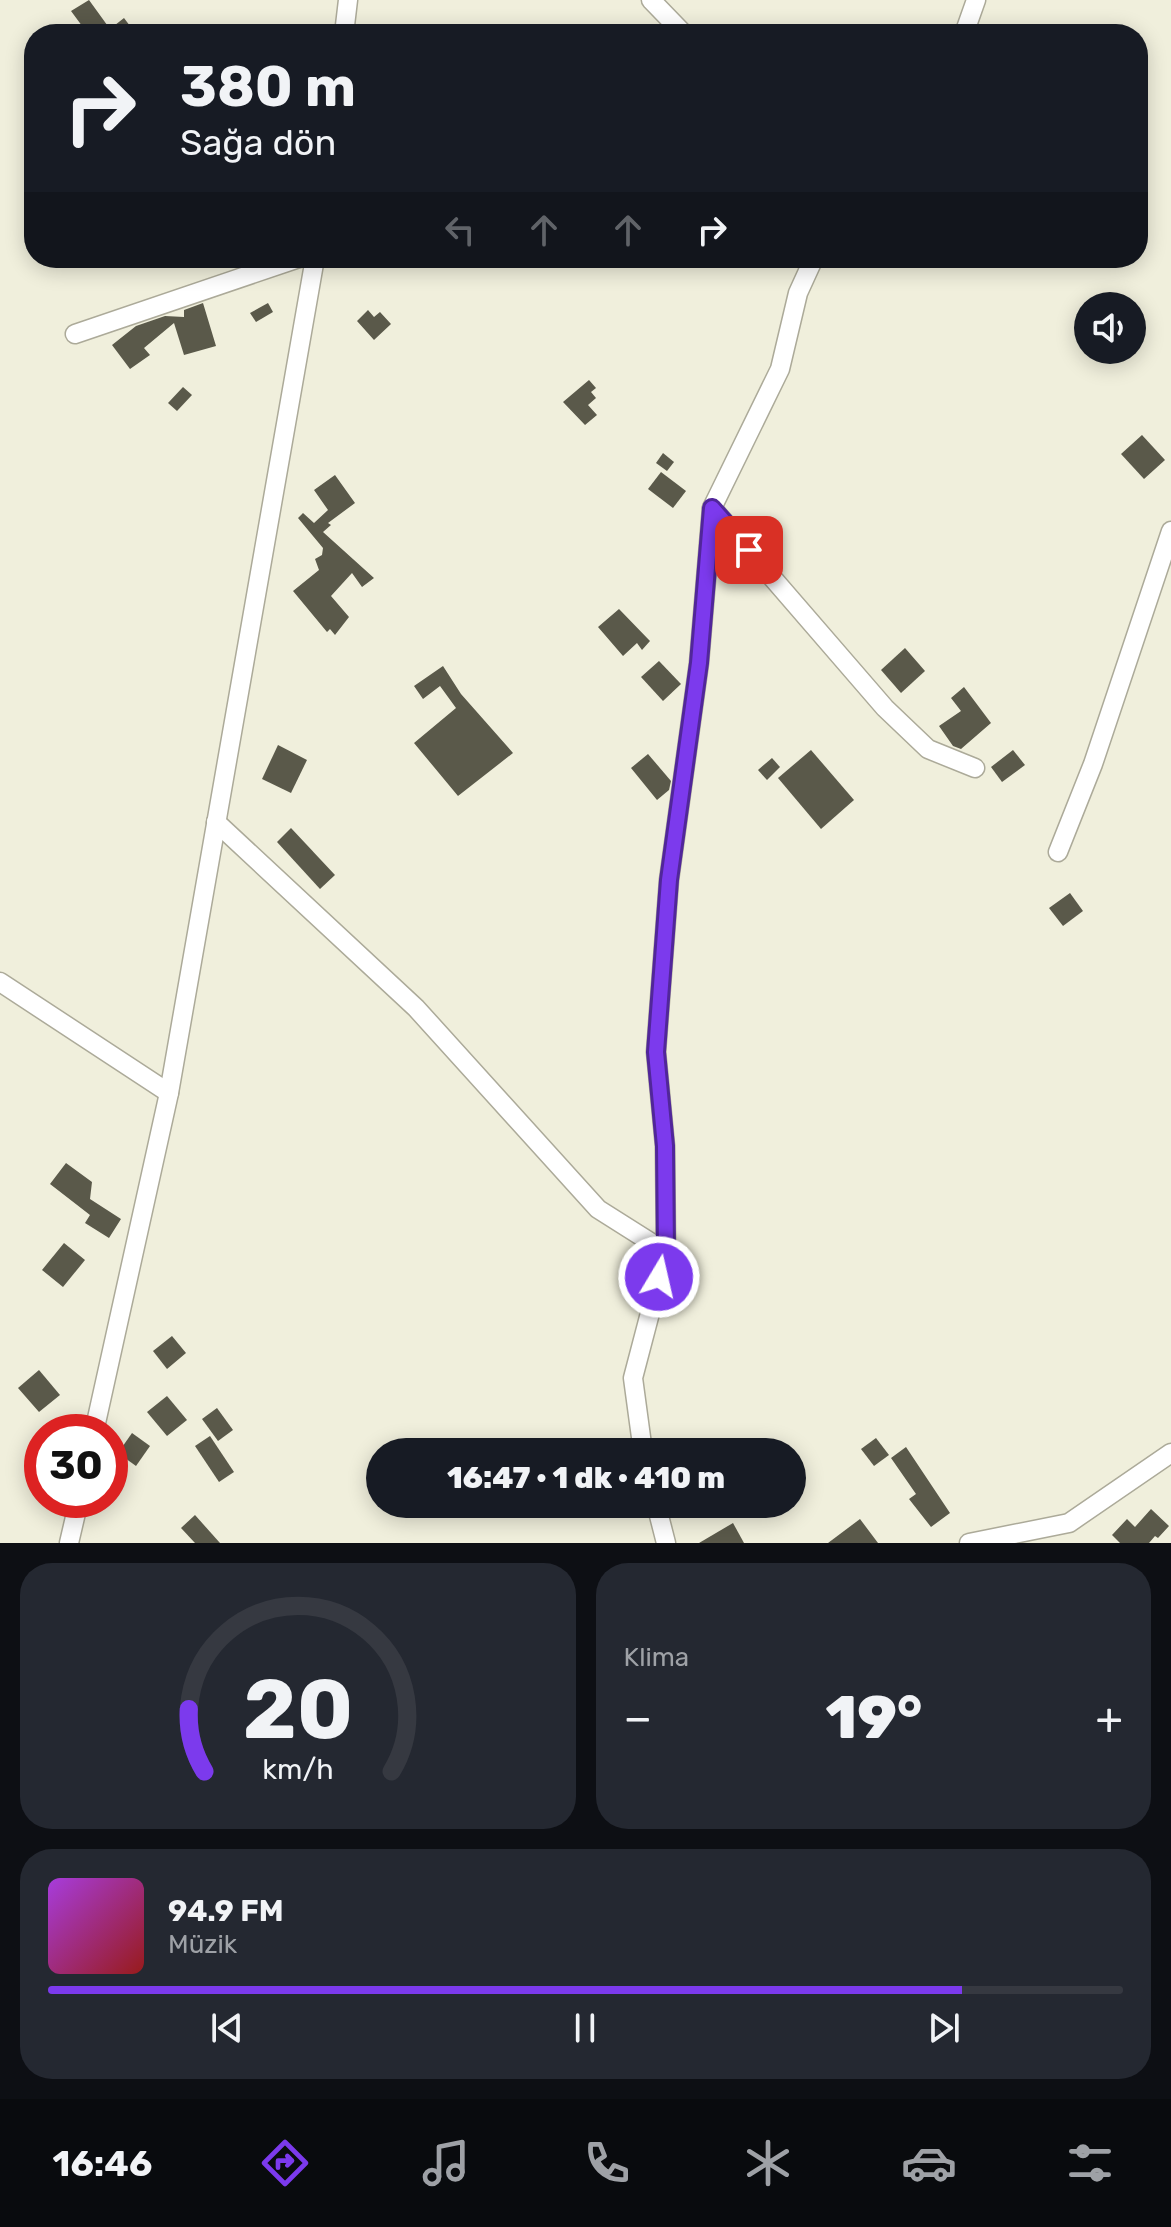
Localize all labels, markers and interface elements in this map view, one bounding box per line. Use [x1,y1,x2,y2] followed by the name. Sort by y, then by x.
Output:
[180,54,356,120] text: 380 m
[48,56,152,160] icon: right
[180,121,336,164] text: Sağa dön
[438,208,482,252] icon: left
[522,208,566,252] icon: ahead
[606,208,650,252] icon: ahead
[690,208,734,252] icon: right
[1074,292,1146,364] map controls
[1074,292,1146,364] button: sound
[715,516,783,584] pin
[727,528,771,572] icon: arrive
[617,1235,701,1319] position arrow
[24,1414,128,1518] speed limit sign: 30
[447,1460,725,1496] text: 16:47 · 1 dk · 410 m
[624,1642,689,1673] text: Klima
[242,1660,353,1759] text: 20
[826,1682,922,1753] text: 19°
[624,1692,652,1744] text: −
[1096,1692,1123,1744] text: +
[262,1752,333,1786] text: km/h
[168,1893,284,1929] text: 94.9 FM
[168,1929,237,1960] text: Müzik
[205,2006,249,2050] icon: previous
[563,2006,607,2050] icon: pause
[922,2006,966,2050] icon: next
[257,2135,313,2191] icon: directions
[418,2135,474,2191] icon: music
[579,2135,635,2191] icon: phone
[740,2135,796,2191] icon: climate
[901,2135,957,2191] icon: car
[1062,2135,1118,2191] icon: filters
[53,2142,152,2185] text: 16:46

